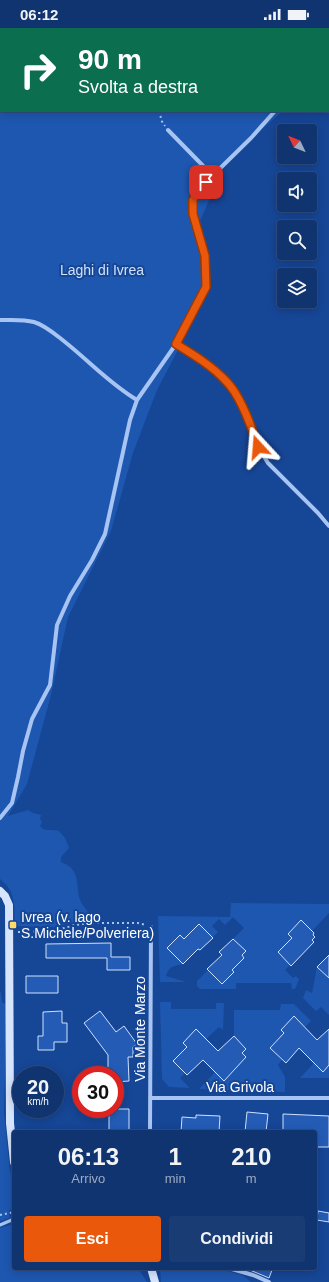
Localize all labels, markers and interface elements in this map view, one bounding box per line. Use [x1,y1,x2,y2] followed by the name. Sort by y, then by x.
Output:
[20,6,58,23] text: 06:12
[12,44,64,96] icon: right
[78,44,142,75] text: 90 m
[78,77,198,97] text: Svolta a destra
[277,124,317,164] north arrow
[277,124,317,308] map controls
[189,165,223,199] pin
[195,171,217,193] icon: arrive
[277,172,317,212] button: sound
[277,220,317,260] button: search
[60,262,144,278] park label: Laghi di Ivrea
[277,268,317,308] button: layers
[237,426,279,468] position arrow
[21,909,154,941] place label: Ivrea (v. lago S.Michele/Polveriera)
[8,920,18,930] marker: Ivrea (v. lago S.Michele/Polveriera)
[132,976,148,1082] street label: Via Monte Marzo
[72,1066,124,1118] speed limit sign: 30
[27,1076,49,1098] text: 20
[206,1079,274,1095] street label: Via Grivola
[27,1096,49,1107] text: km/h
[58,1143,119,1170] text: 06:13
[168,1143,182,1170] text: 1
[231,1143,271,1170] text: 210
[71,1171,105,1186] text: Arrivo
[165,1171,186,1186] text: min
[246,1171,257,1186] text: m
[24,1216,161,1262] button: Esci
[169,1216,305,1262] button: Condividi

